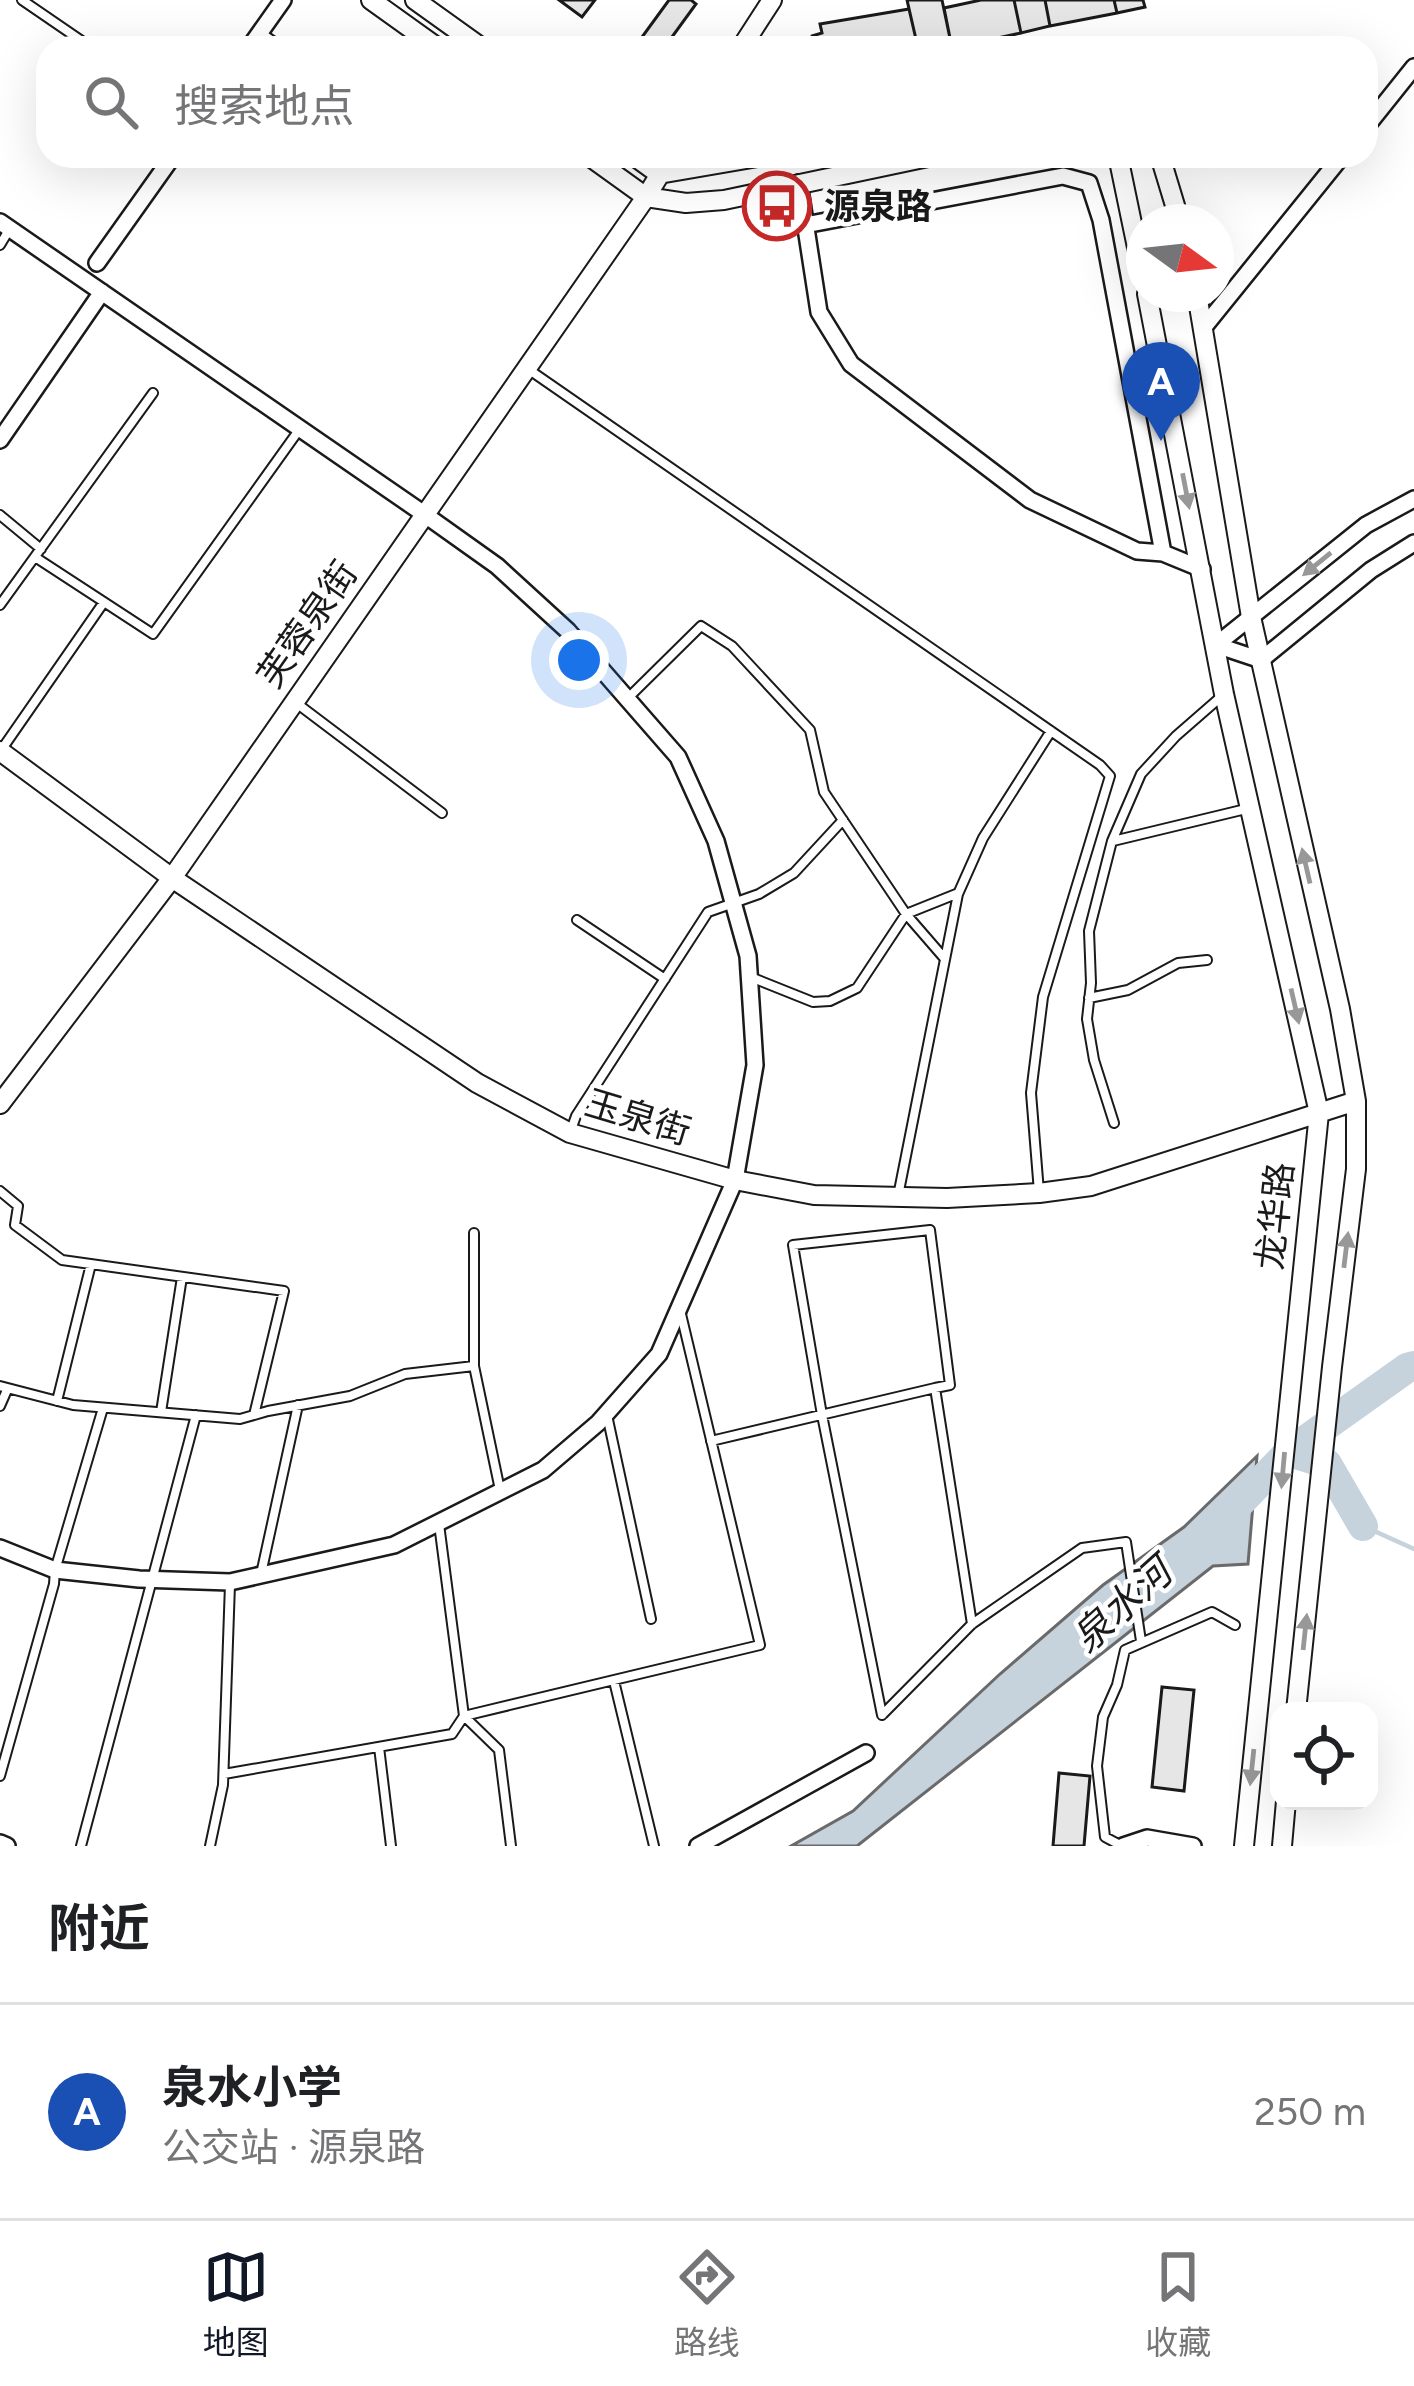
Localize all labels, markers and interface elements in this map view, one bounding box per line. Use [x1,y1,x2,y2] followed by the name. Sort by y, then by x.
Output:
[36,36,1378,168] search box
[78,69,144,135] icon: search
[174,79,354,133] text: 搜索地点
[742,171,812,241] bus stop icon: 源泉路
[824,185,932,228] place label: 源泉路
[1126,204,1234,312] north arrow
[1122,342,1200,441] pin: A
[1178,473,1197,510] one-way arrow
[1302,551,1333,576] one-way arrow
[248,553,366,695] street label: 芙蓉泉街
[549,630,609,690] your location
[1296,848,1315,885] one-way arrow
[1286,987,1305,1025] one-way arrow
[580,1081,696,1153] street label: 玉泉街
[1248,1160,1302,1272] street label: 龙华路
[1337,1231,1356,1269] one-way arrow
[1273,1452,1292,1490] one-way arrow
[1063,1544,1186,1662] water label: 泉水河
[1295,1612,1314,1650] one-way arrow
[1270,1702,1378,1810] map controls
[1270,1702,1378,1810] button: locate
[1242,1749,1261,1786] one-way arrow
[48,1898,150,1959] text: 附近
[162,2060,342,2114] text: 泉水小学
[73,2088,101,2135] text: A
[1254,2088,1366,2135] text: 250 m
[162,2124,425,2171] text: 公交站 · 源泉路
[203,2244,269,2364] tab: 地图
[674,2244,740,2364] tab: 路线
[1145,2244,1211,2364] tab: 收藏

